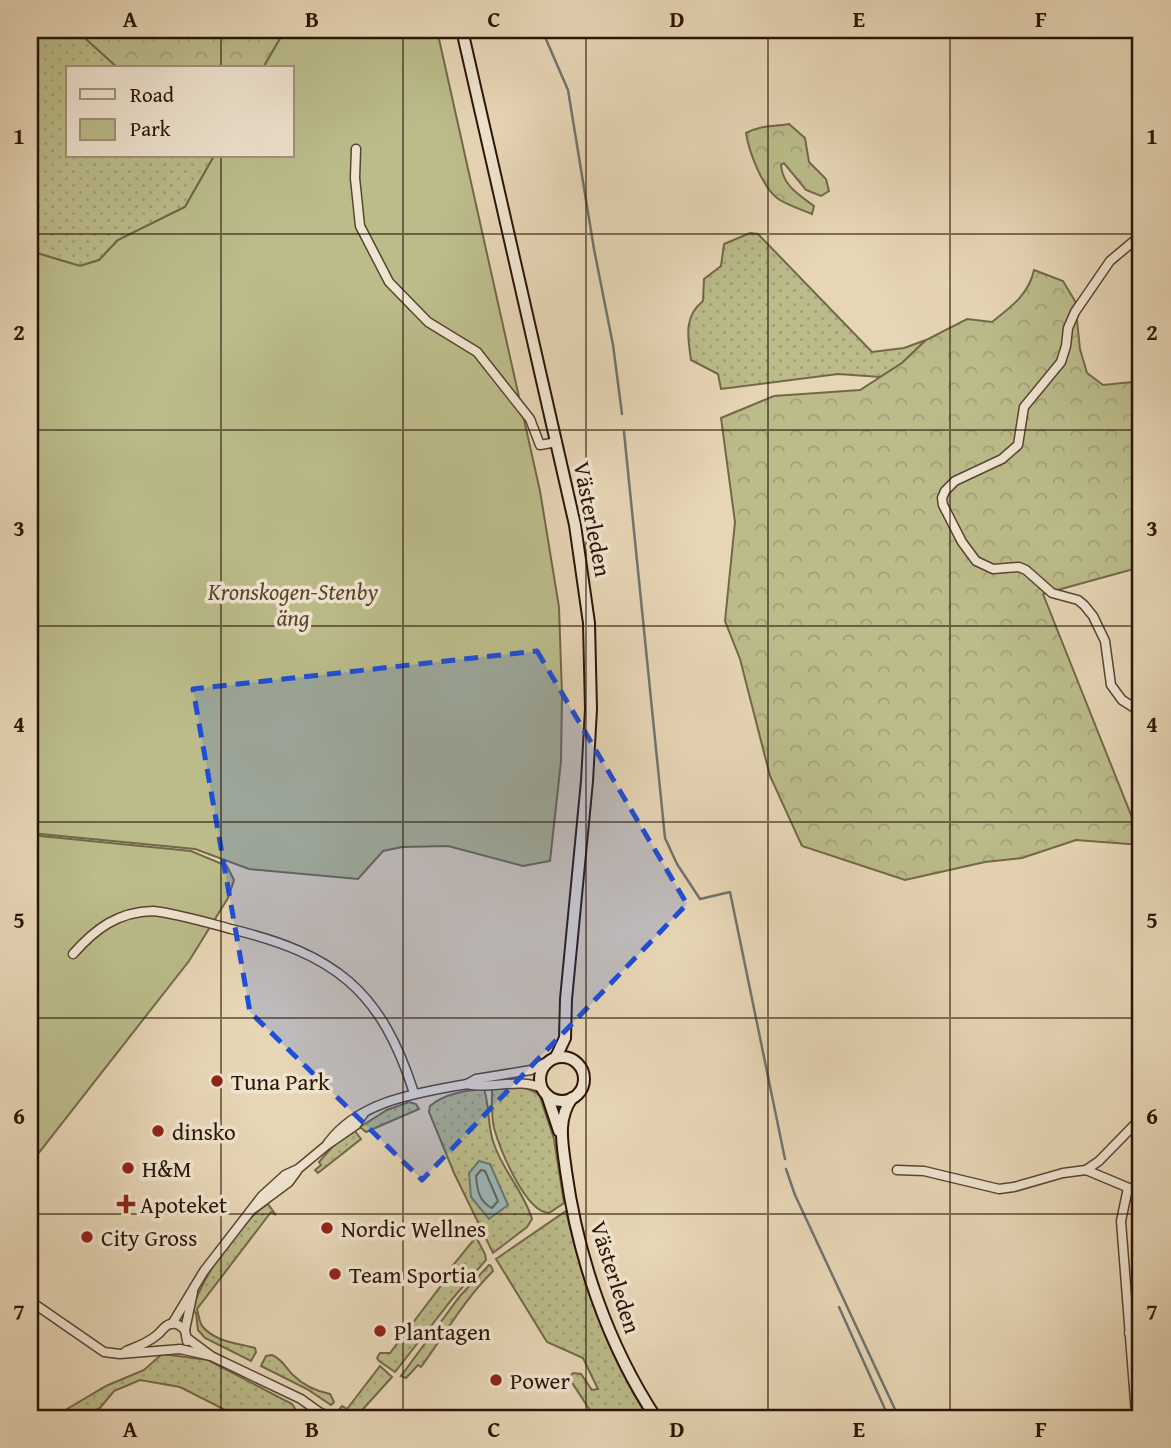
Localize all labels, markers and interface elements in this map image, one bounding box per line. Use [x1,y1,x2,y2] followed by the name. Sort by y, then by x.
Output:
[123,2,138,35] text: A
[305,2,319,35] text: B
[487,2,501,35] text: C
[670,2,685,35] text: D
[853,2,865,35] text: E
[1035,2,1047,35] text: F
[66,66,294,158] legend
[130,79,175,110] text: Road
[130,113,171,144] text: Park
[13,119,25,152] text: 1
[1146,119,1158,152] text: 1
[13,315,25,348] text: 2
[1146,315,1158,348] text: 2
[566,459,620,580] street label: Västerleden
[13,511,25,544] text: 3
[1146,511,1158,544] text: 3
[207,575,378,634] park label: Kronskogen-Stenby äng
[13,707,25,740] text: 4
[1146,707,1158,740] text: 4
[13,903,25,936] text: 5
[1146,903,1158,936] text: 5
[231,1065,330,1098] place label: Tuna Park
[209,1073,225,1089] marker: Tuna Park
[13,1099,25,1132] text: 6
[1146,1099,1158,1132] text: 6
[172,1115,236,1148] place label: dinsko
[150,1123,166,1139] marker: dinsko
[142,1152,192,1185] place label: H&M
[120,1160,136,1176] marker: H&M
[140,1188,227,1221] place label: Apoteket
[118,1196,134,1212] marker: Apoteket
[341,1212,486,1245] place label: Nordic Wellnes
[582,1216,650,1338] street label: Västerleden
[319,1220,335,1236] marker: Nordic Wellnes
[101,1221,197,1254] place label: City Gross
[79,1229,95,1245] marker: City Gross
[349,1258,477,1291] place label: Team Sportia
[327,1266,343,1282] marker: Team Sportia
[13,1295,25,1328] text: 7
[1146,1295,1158,1328] text: 7
[394,1315,491,1348] place label: Plantagen
[372,1323,388,1339] marker: Plantagen
[510,1364,570,1397] place label: Power
[488,1372,504,1388] marker: Power
[123,1412,138,1445] text: A
[305,1412,319,1445] text: B
[487,1412,501,1445] text: C
[670,1412,685,1445] text: D
[853,1412,865,1445] text: E
[1035,1412,1047,1445] text: F

